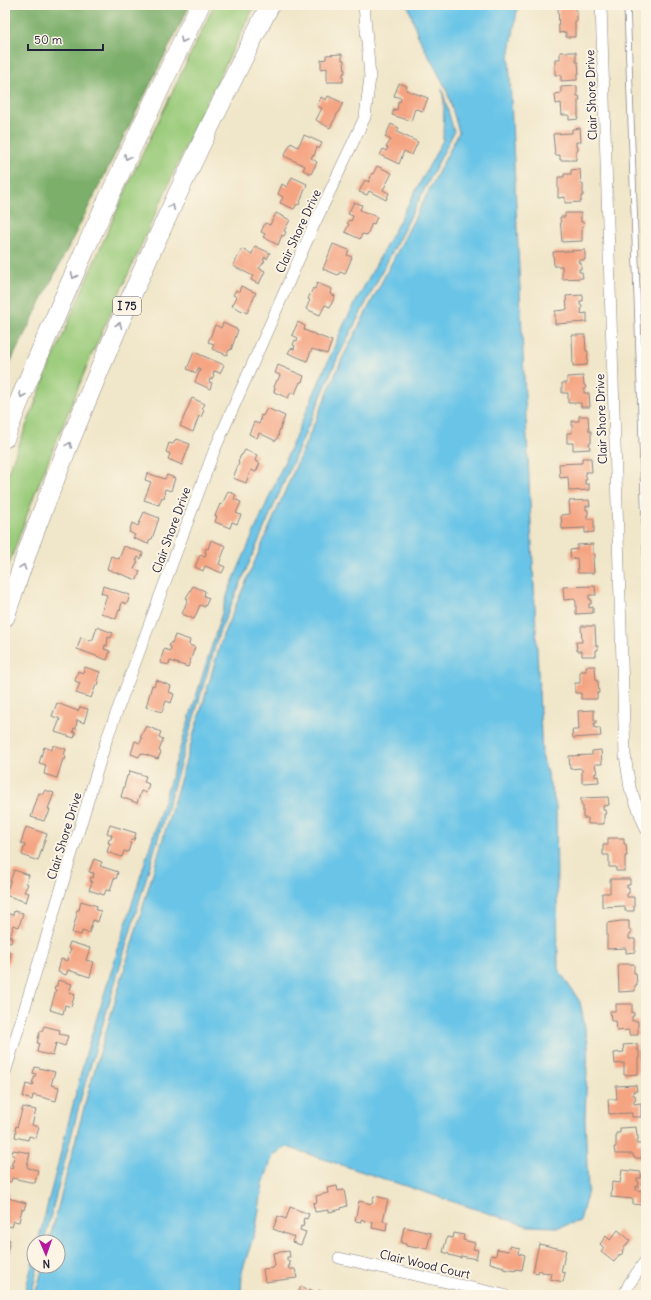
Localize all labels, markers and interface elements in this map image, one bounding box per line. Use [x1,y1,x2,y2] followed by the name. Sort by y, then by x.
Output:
[28,26,103,52] scale bar
[34,32,63,47] text: 50 m
[180,36,188,43] one-way arrow
[582,50,600,140] street label: Clair Shore Drive
[124,153,132,161] one-way arrow
[272,187,324,275] street label: Clair Shore Drive
[167,203,175,211] one-way arrow
[70,272,78,279] one-way arrow
[113,297,141,315] road number: I 75
[114,322,122,329] one-way arrow
[592,374,610,464] street label: Clair Shore Drive
[19,391,27,399] one-way arrow
[64,442,72,449] one-way arrow
[148,485,194,575] street label: Clair Shore Drive
[18,563,26,570] one-way arrow
[44,791,84,881] street label: Clair Shore Drive
[26,1234,66,1274] north arrow
[378,1246,472,1282] street label: Clair Wood Court
[42,1257,50,1271] text: N

